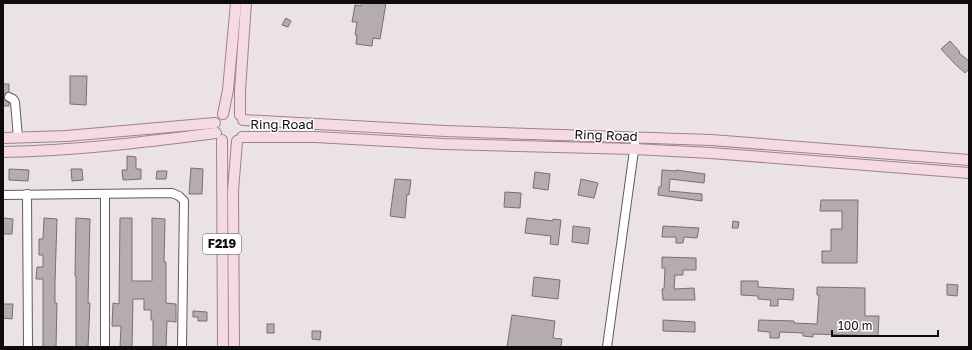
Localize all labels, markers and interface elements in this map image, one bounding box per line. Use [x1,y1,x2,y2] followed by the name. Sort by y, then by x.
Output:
[250,116,314,132] street label: Ring Road
[574,126,638,144] street label: Ring Road
[203,234,241,254] road number: F219
[832,312,938,338] scale bar
[838,318,872,333] text: 100 m

